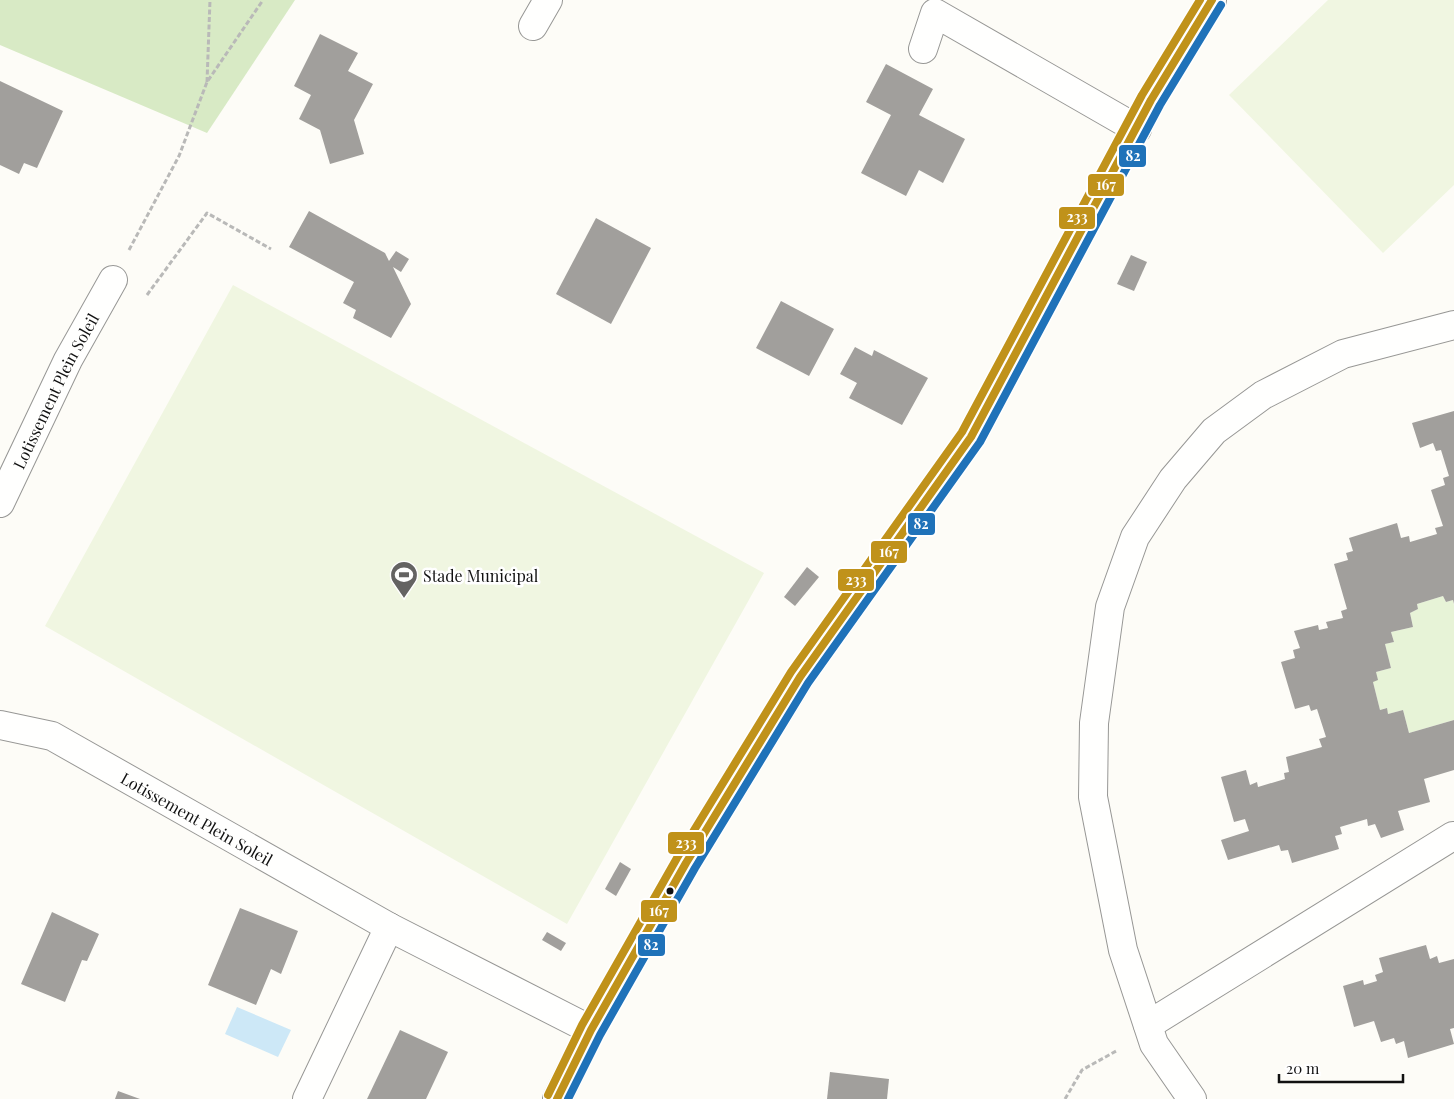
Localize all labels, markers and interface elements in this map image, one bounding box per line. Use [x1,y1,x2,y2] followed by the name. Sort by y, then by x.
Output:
[1118,144,1147,168] line badge: 82
[1125,146,1141,165] text: 82
[1087,173,1125,197] line badge: 167
[1096,175,1116,194] text: 167
[1058,206,1096,230] line badge: 233
[1067,207,1088,226] text: 233
[7,309,103,472] street label: Lotissement Plein Soleil
[907,512,936,536] line badge: 82
[913,514,929,533] text: 82
[870,540,908,564] line badge: 167
[879,542,899,561] text: 167
[389,560,419,599] sports icon: Stade Municipal
[423,565,539,586] place label: Stade Municipal
[837,568,875,592] line badge: 233
[846,570,867,589] text: 233
[117,767,277,870] street label: Lotissement Plein Soleil
[667,831,705,855] line badge: 233
[676,833,697,852] text: 233
[665,886,675,896] unlabelled marker
[640,899,678,923] line badge: 167
[649,901,669,920] text: 167
[637,933,666,957] line badge: 82
[643,935,659,954] text: 82
[1279,1052,1403,1084] scale bar
[1286,1058,1320,1078] text: 20 m

